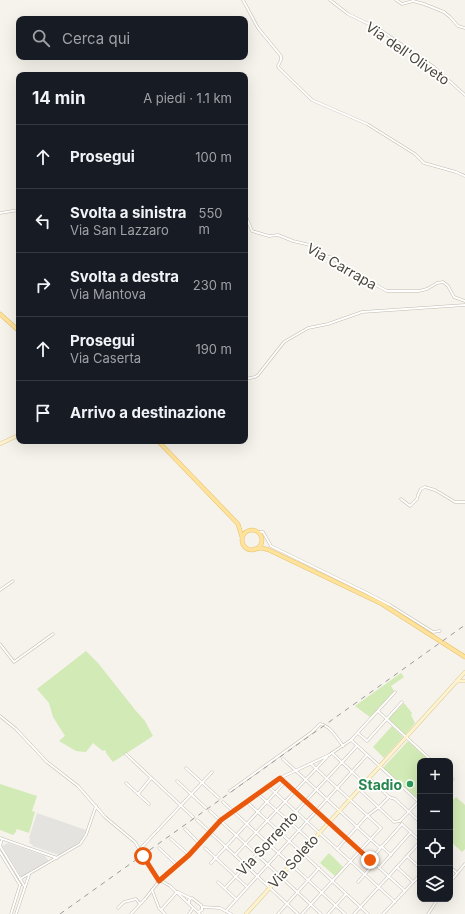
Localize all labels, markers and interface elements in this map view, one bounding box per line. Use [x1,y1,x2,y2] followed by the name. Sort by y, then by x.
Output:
[16,16,248,60] search box
[363,18,453,88] street label: Via dell'Oliveto
[30,27,52,49] icon: search
[62,29,130,48] text: Cerca qui
[32,88,86,108] text: 14 min
[143,90,232,106] text: A piedi · 1.1 km
[32,146,54,168] icon: ahead
[70,147,135,166] text: Prosegui
[195,149,232,165] text: 100 m
[70,203,187,222] text: Svolta a sinistra
[199,205,223,237] text: 550 m
[32,210,54,232] icon: left
[70,222,169,238] text: Via San Lazzaro
[304,239,380,293] street label: Via Carrapa
[70,267,179,286] text: Svolta a destra
[32,274,54,296] icon: right
[193,277,232,293] text: 230 m
[70,286,146,302] text: Via Mantova
[70,331,135,350] text: Prosegui
[32,338,54,360] icon: ahead
[195,341,232,357] text: 190 m
[70,350,141,366] text: Via Caserta
[32,402,54,424] icon: arrive
[70,403,226,422] text: Arrivo a destinazione
[417,758,453,902] map controls
[417,758,453,794] button: +
[358,776,402,793] place label: Stadio
[405,779,415,789] marker: Stadio
[417,794,453,830] button: −
[233,807,301,879] street label: Via Sorrento
[417,830,453,866] button: locate
[264,831,322,891] street label: Via Soleto
[134,847,152,865] route start
[361,851,379,869] route end
[417,866,453,902] button: layers

